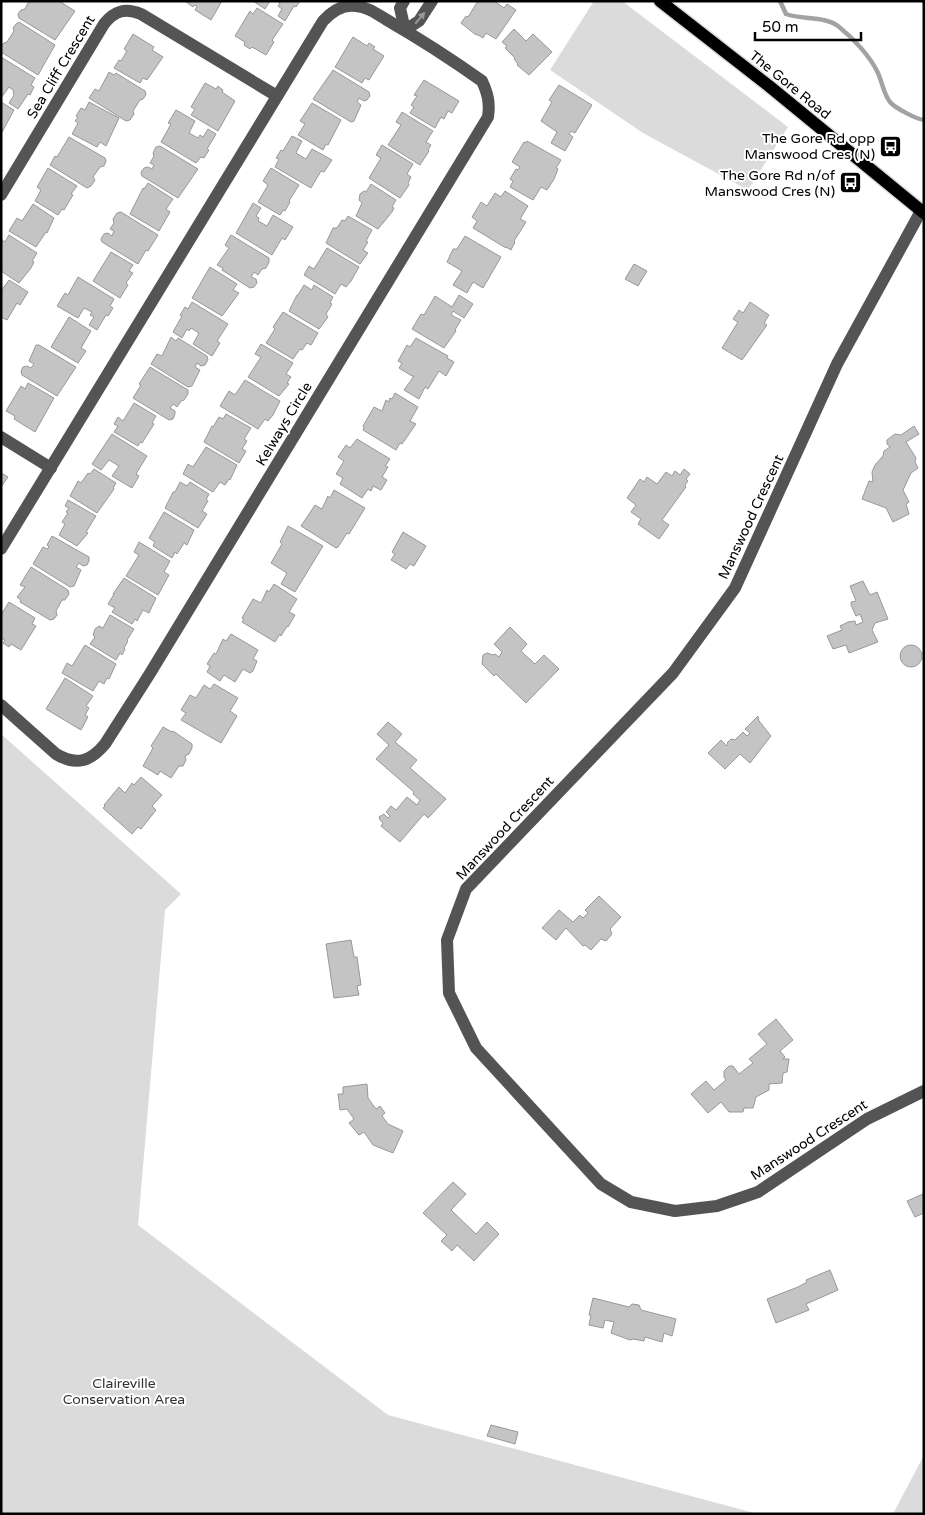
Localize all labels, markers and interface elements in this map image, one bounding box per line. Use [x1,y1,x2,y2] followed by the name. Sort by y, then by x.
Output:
[755,10,861,42] scale bar
[415,11,426,24] one-way arrow
[23,12,99,122] street label: Sea Cliff Crescent
[762,18,799,36] text: 50 m
[746,47,834,123] street label: The Gore Road
[744,130,875,163] place label: The Gore Rd opp Manswood Cres (N)
[879,134,903,158] bus stop icon: The Gore Rd opp Manswood Cres (N)
[704,167,836,200] place label: The Gore Rd n/of Manswood Cres (N)
[839,171,863,195] bus stop icon: The Gore Rd n/of Manswood Cres (N)
[252,379,316,469] street label: Kelways Circle
[715,451,788,582] street label: Manswood Crescent
[453,772,558,883] street label: Manswood Crescent
[748,1096,871,1184] street label: Manswood Crescent
[63,1375,185,1408] park label: Claireville Conservation Area

